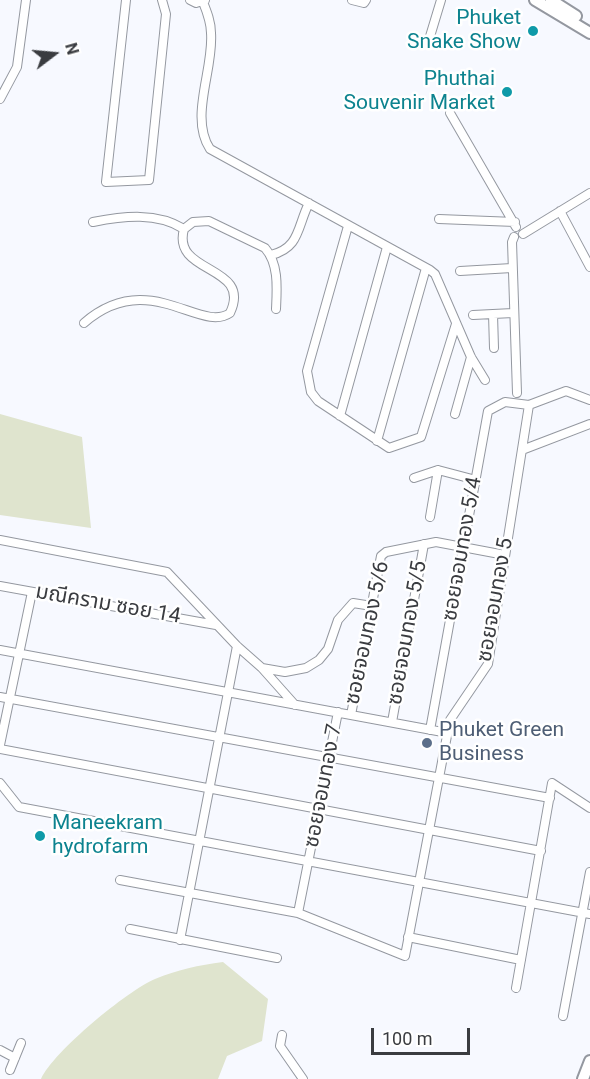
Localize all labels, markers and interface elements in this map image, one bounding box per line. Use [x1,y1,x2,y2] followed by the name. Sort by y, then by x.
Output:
[407,6,521,56] place label: Phuket Snake Show
[24,24,84,84] north arrow
[526,24,540,38] marker: Phuket Snake Show
[61,41,82,57] text: N
[343,67,495,117] place label: Phuthai Souvenir Market
[500,85,514,99] marker: Phuthai Souvenir Market
[438,475,488,623] street label: ซอยจอมทอง 5/4
[473,536,519,664] street label: ซอยจอมทอง 5
[341,559,395,707] street label: ซอยจอมทอง 5/6
[383,559,433,707] street label: ซอยจอมทอง 5/5
[34,580,182,630] street label: มณีคราม ซอย 14
[439,718,564,768] place label: Phuket Green Business
[300,722,348,850] street label: ซอยจอมทอง 7
[420,736,434,750] marker: Phuket Green Business
[52,811,163,861] place label: Maneekram hydrofarm
[33,829,47,843] marker: Maneekram hydrofarm
[374,1016,473,1054] scale bar
[382,1028,433,1049] text: 100 m

